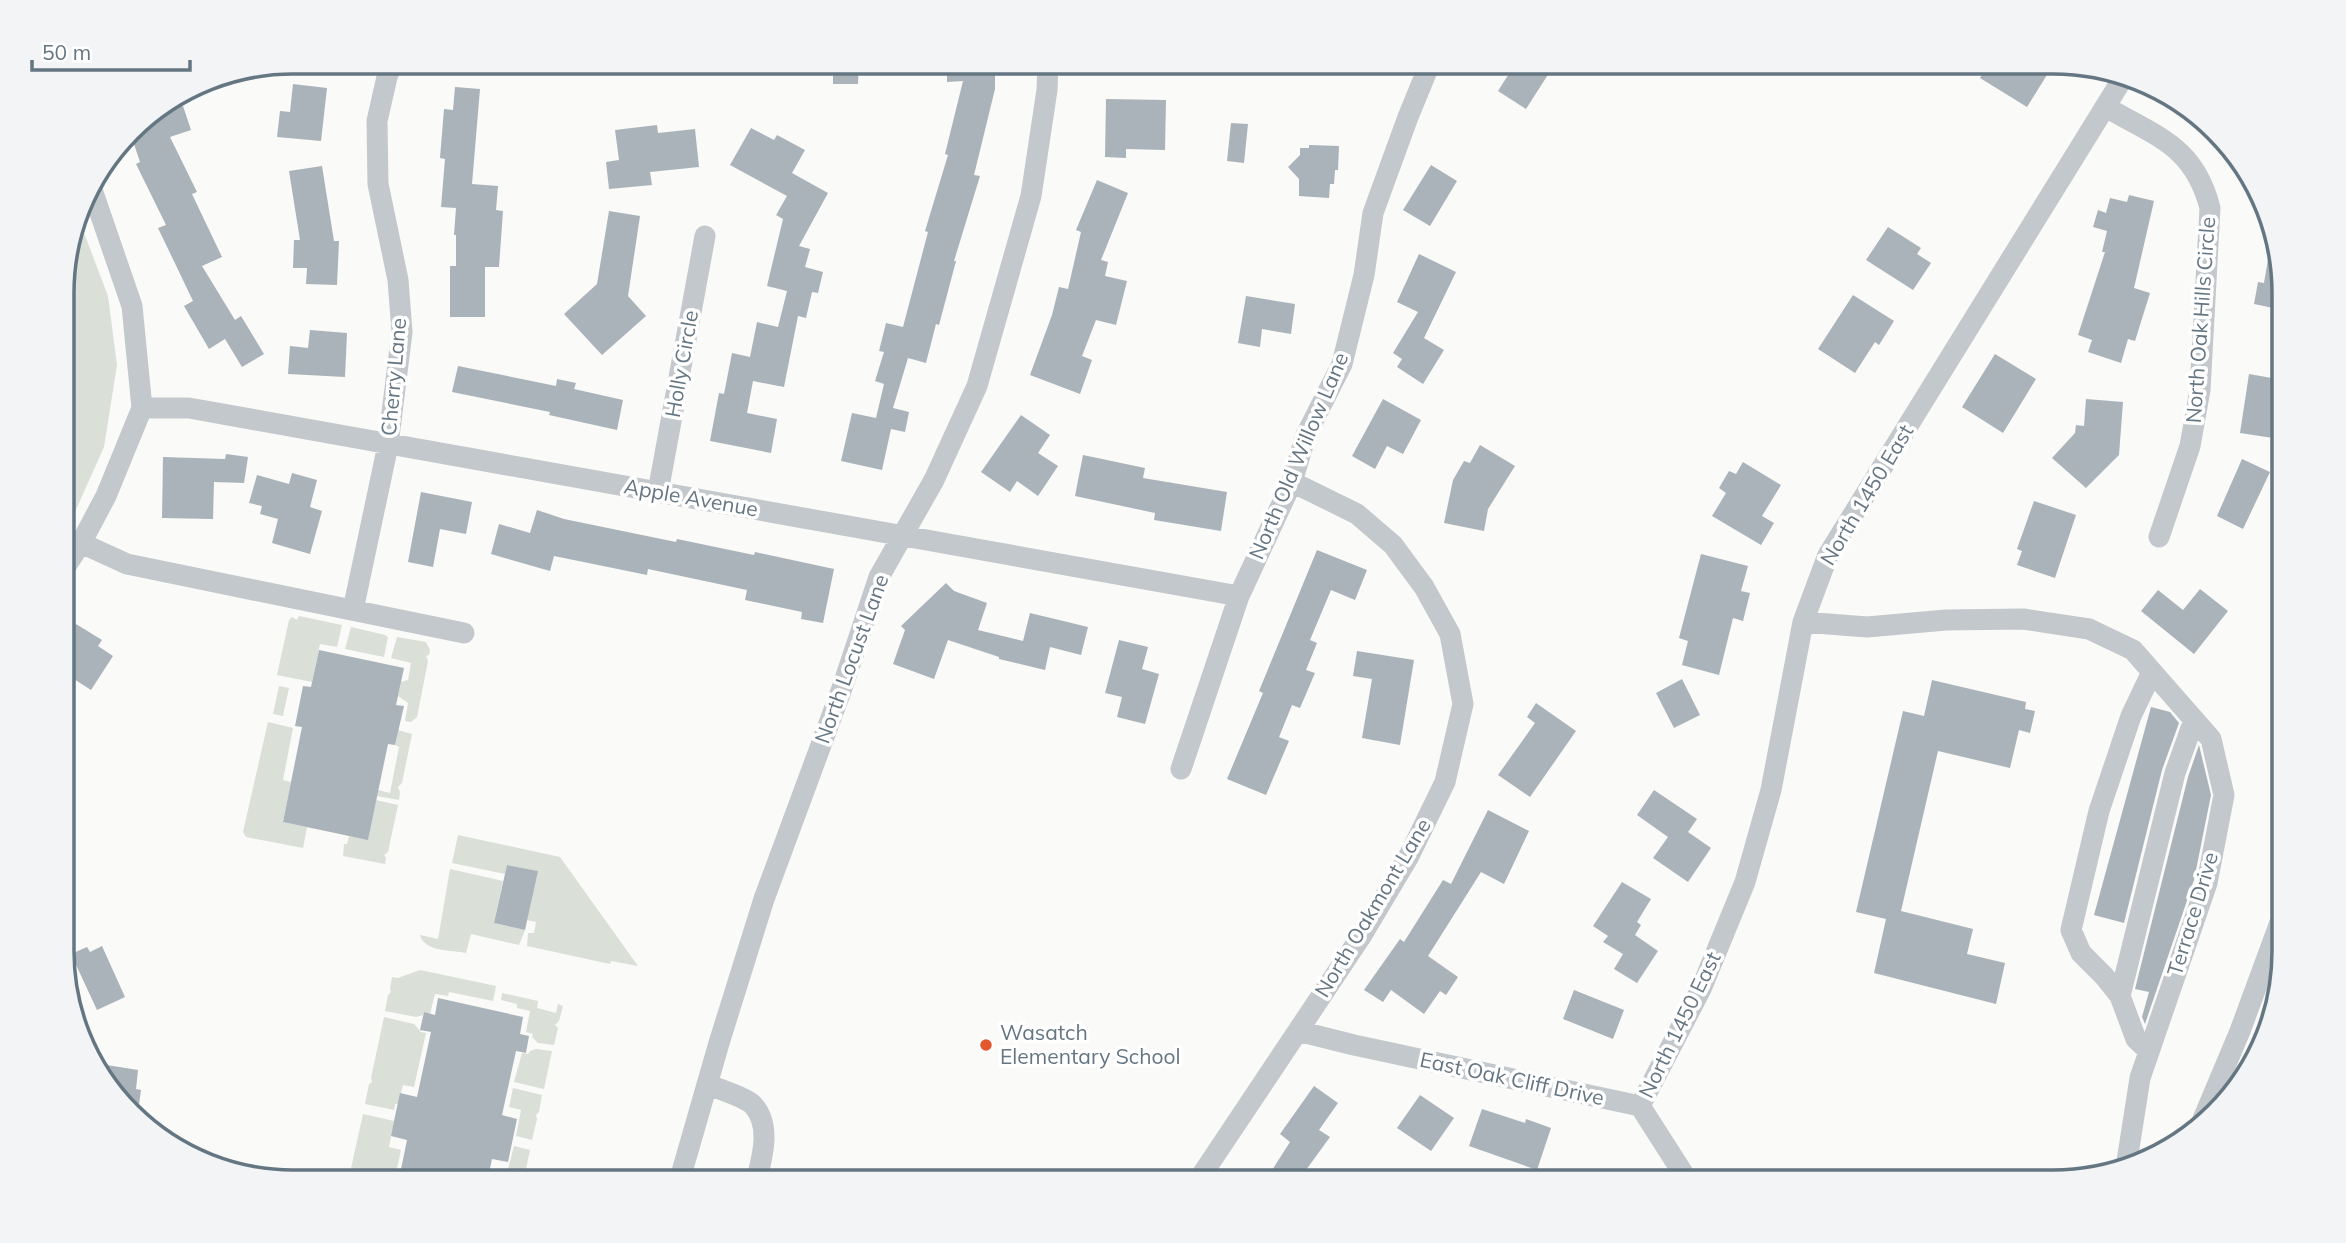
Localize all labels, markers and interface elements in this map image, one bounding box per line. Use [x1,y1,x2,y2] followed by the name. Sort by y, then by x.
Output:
[32,28,189,72] scale bar
[42,39,91,65] text: 50 m
[2180,216,2220,424] street label: North Oak Hills Circle
[659,308,703,419] street label: Holly Circle
[375,317,411,437] street label: Cherry Lane
[1243,348,1353,563] street label: North Old Willow Lane
[1814,420,1918,569] street label: North 1450 East
[622,472,760,522] street label: Apple Avenue
[808,571,894,747] street label: North Locust Lane
[1308,813,1436,1002] street label: North Oakmont Lane
[2161,849,2223,979] street label: Terrace Drive
[1632,947,1726,1102] street label: North 1450 East
[1000,1019,1181,1069] place label: Wasatch Elementary School
[978,1037,994,1053] marker: Wasatch Elementary School
[1418,1046,1607,1110] street label: East Oak Cliff Drive

